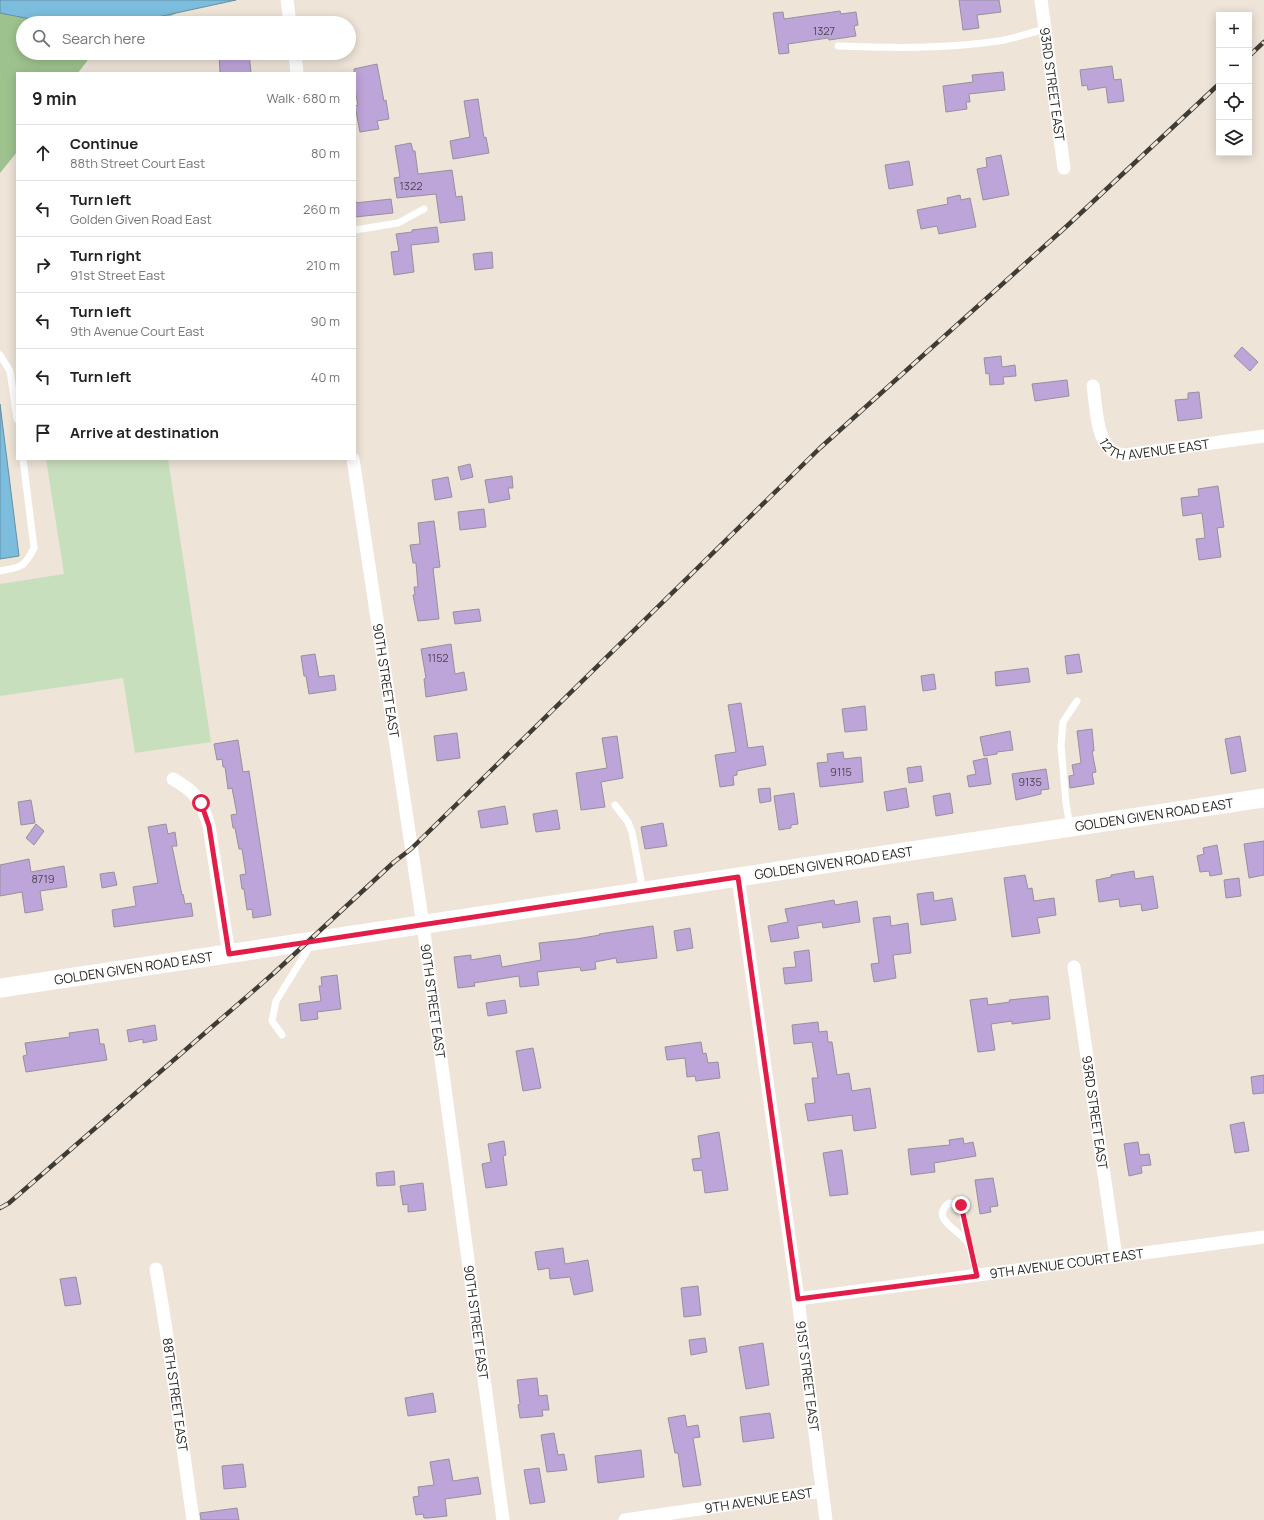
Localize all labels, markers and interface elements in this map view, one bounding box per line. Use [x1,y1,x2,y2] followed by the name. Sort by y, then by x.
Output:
[1216,12,1252,156] map controls
[1216,12,1252,48] button: +
[16,16,356,60] search box
[813,23,835,38] house number: 1327
[1036,26,1069,143] street label: 93RD STREET EAST
[30,27,52,49] icon: search
[62,28,145,49] text: Search here
[1216,48,1252,84] button: −
[1216,84,1252,120] button: locate
[32,87,77,110] text: 9 min
[266,89,340,107] text: Walk · 680 m
[1216,120,1252,156] button: layers
[70,133,138,154] text: Continue
[32,142,54,164] icon: ahead
[311,144,340,162] text: 80 m
[70,154,205,172] text: 88th Street Court East
[400,178,422,193] house number: 1322
[70,189,132,210] text: Turn left
[32,198,54,220] icon: left
[303,200,340,218] text: 260 m
[70,210,212,228] text: Golden Given Road East
[70,245,141,266] text: Turn right
[32,254,54,276] icon: right
[306,256,340,274] text: 210 m
[70,266,165,284] text: 91st Street East
[70,301,132,322] text: Turn left
[32,310,54,332] icon: left
[310,312,340,330] text: 90 m
[70,322,205,340] text: 9th Avenue Court East
[32,366,54,388] icon: left
[70,366,132,387] text: Turn left
[311,368,340,386] text: 40 m
[32,422,54,444] icon: arrive
[70,422,219,443] text: Arrive at destination
[1095,435,1211,464] street label: 12TH AVENUE EAST
[369,622,404,739] street label: 90TH STREET EAST
[428,650,448,665] house number: 1152
[830,764,852,779] house number: 9115
[1018,774,1042,789] house number: 9135
[192,794,210,812] route start
[1074,794,1235,835] street label: GOLDEN GIVEN ROAD EAST
[753,842,914,883] street label: GOLDEN GIVEN ROAD EAST
[31,871,55,886] house number: 8719
[417,943,450,1060] street label: 90TH STREET EAST
[53,947,214,989] street label: GOLDEN GIVEN ROAD EAST
[1078,1054,1112,1171] street label: 93RD STREET EAST
[952,1196,970,1214] route end
[988,1244,1145,1282] street label: 9TH AVENUE COURT EAST
[460,1264,493,1381] street label: 90TH STREET EAST
[792,1320,824,1433] street label: 91ST STREET EAST
[158,1337,192,1453] street label: 88TH STREET EAST
[703,1483,814,1517] street label: 9TH AVENUE EAST

